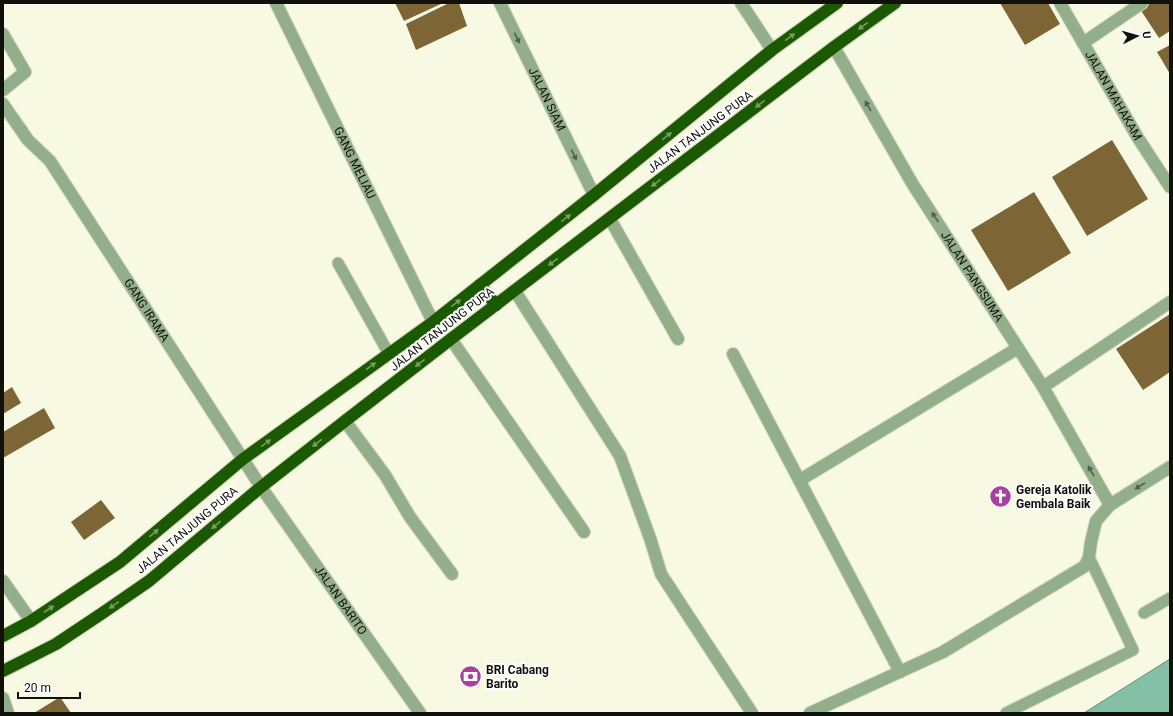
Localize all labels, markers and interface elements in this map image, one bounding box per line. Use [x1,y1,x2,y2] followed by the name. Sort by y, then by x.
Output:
[1117,16,1157,56] north arrow
[858,22,869,30] one-way arrow
[1140,31,1153,39] text: U
[514,32,520,44] one-way arrow
[785,34,795,42] one-way arrow
[1082,48,1145,143] street label: JALAN MAHAKAM
[526,65,569,133] street label: JALAN SIAM
[645,88,755,176] street label: JALAN TANJUNG PURA
[754,100,765,109] one-way arrow
[865,100,872,112] one-way arrow
[331,124,378,201] street label: GANG MELIAU
[661,132,672,141] one-way arrow
[571,149,578,160] one-way arrow
[651,179,662,187] one-way arrow
[931,211,938,223] one-way arrow
[560,213,571,222] one-way arrow
[938,229,1006,325] street label: JALAN PANGSUMA
[547,258,558,266] one-way arrow
[121,276,172,345] street label: GANG IRAMA
[387,284,497,374] street label: JALAN TANJUNG PURA
[451,299,462,308] one-way arrow
[415,359,426,368] one-way arrow
[366,362,377,371] one-way arrow
[260,438,271,447] one-way arrow
[312,439,323,447] one-way arrow
[1087,465,1094,477] one-way arrow
[134,483,241,576] street label: JALAN TANJUNG PURA
[1016,483,1092,511] place label: Gereja Katolik Gembala Baik
[1134,483,1146,490] one-way arrow
[987,484,1013,510] church icon: Gereja Katolik Gembala Baik
[211,520,222,529] one-way arrow
[149,529,160,538] one-way arrow
[312,563,370,638] street label: JALAN BARITO
[109,601,120,609] one-way arrow
[43,605,54,613] one-way arrow
[486,663,549,691] place label: BRI Cabang Barito
[457,664,483,690] bank icon: BRI Cabang Barito
[18,674,80,700] scale bar
[24,681,51,695] text: 20 m

